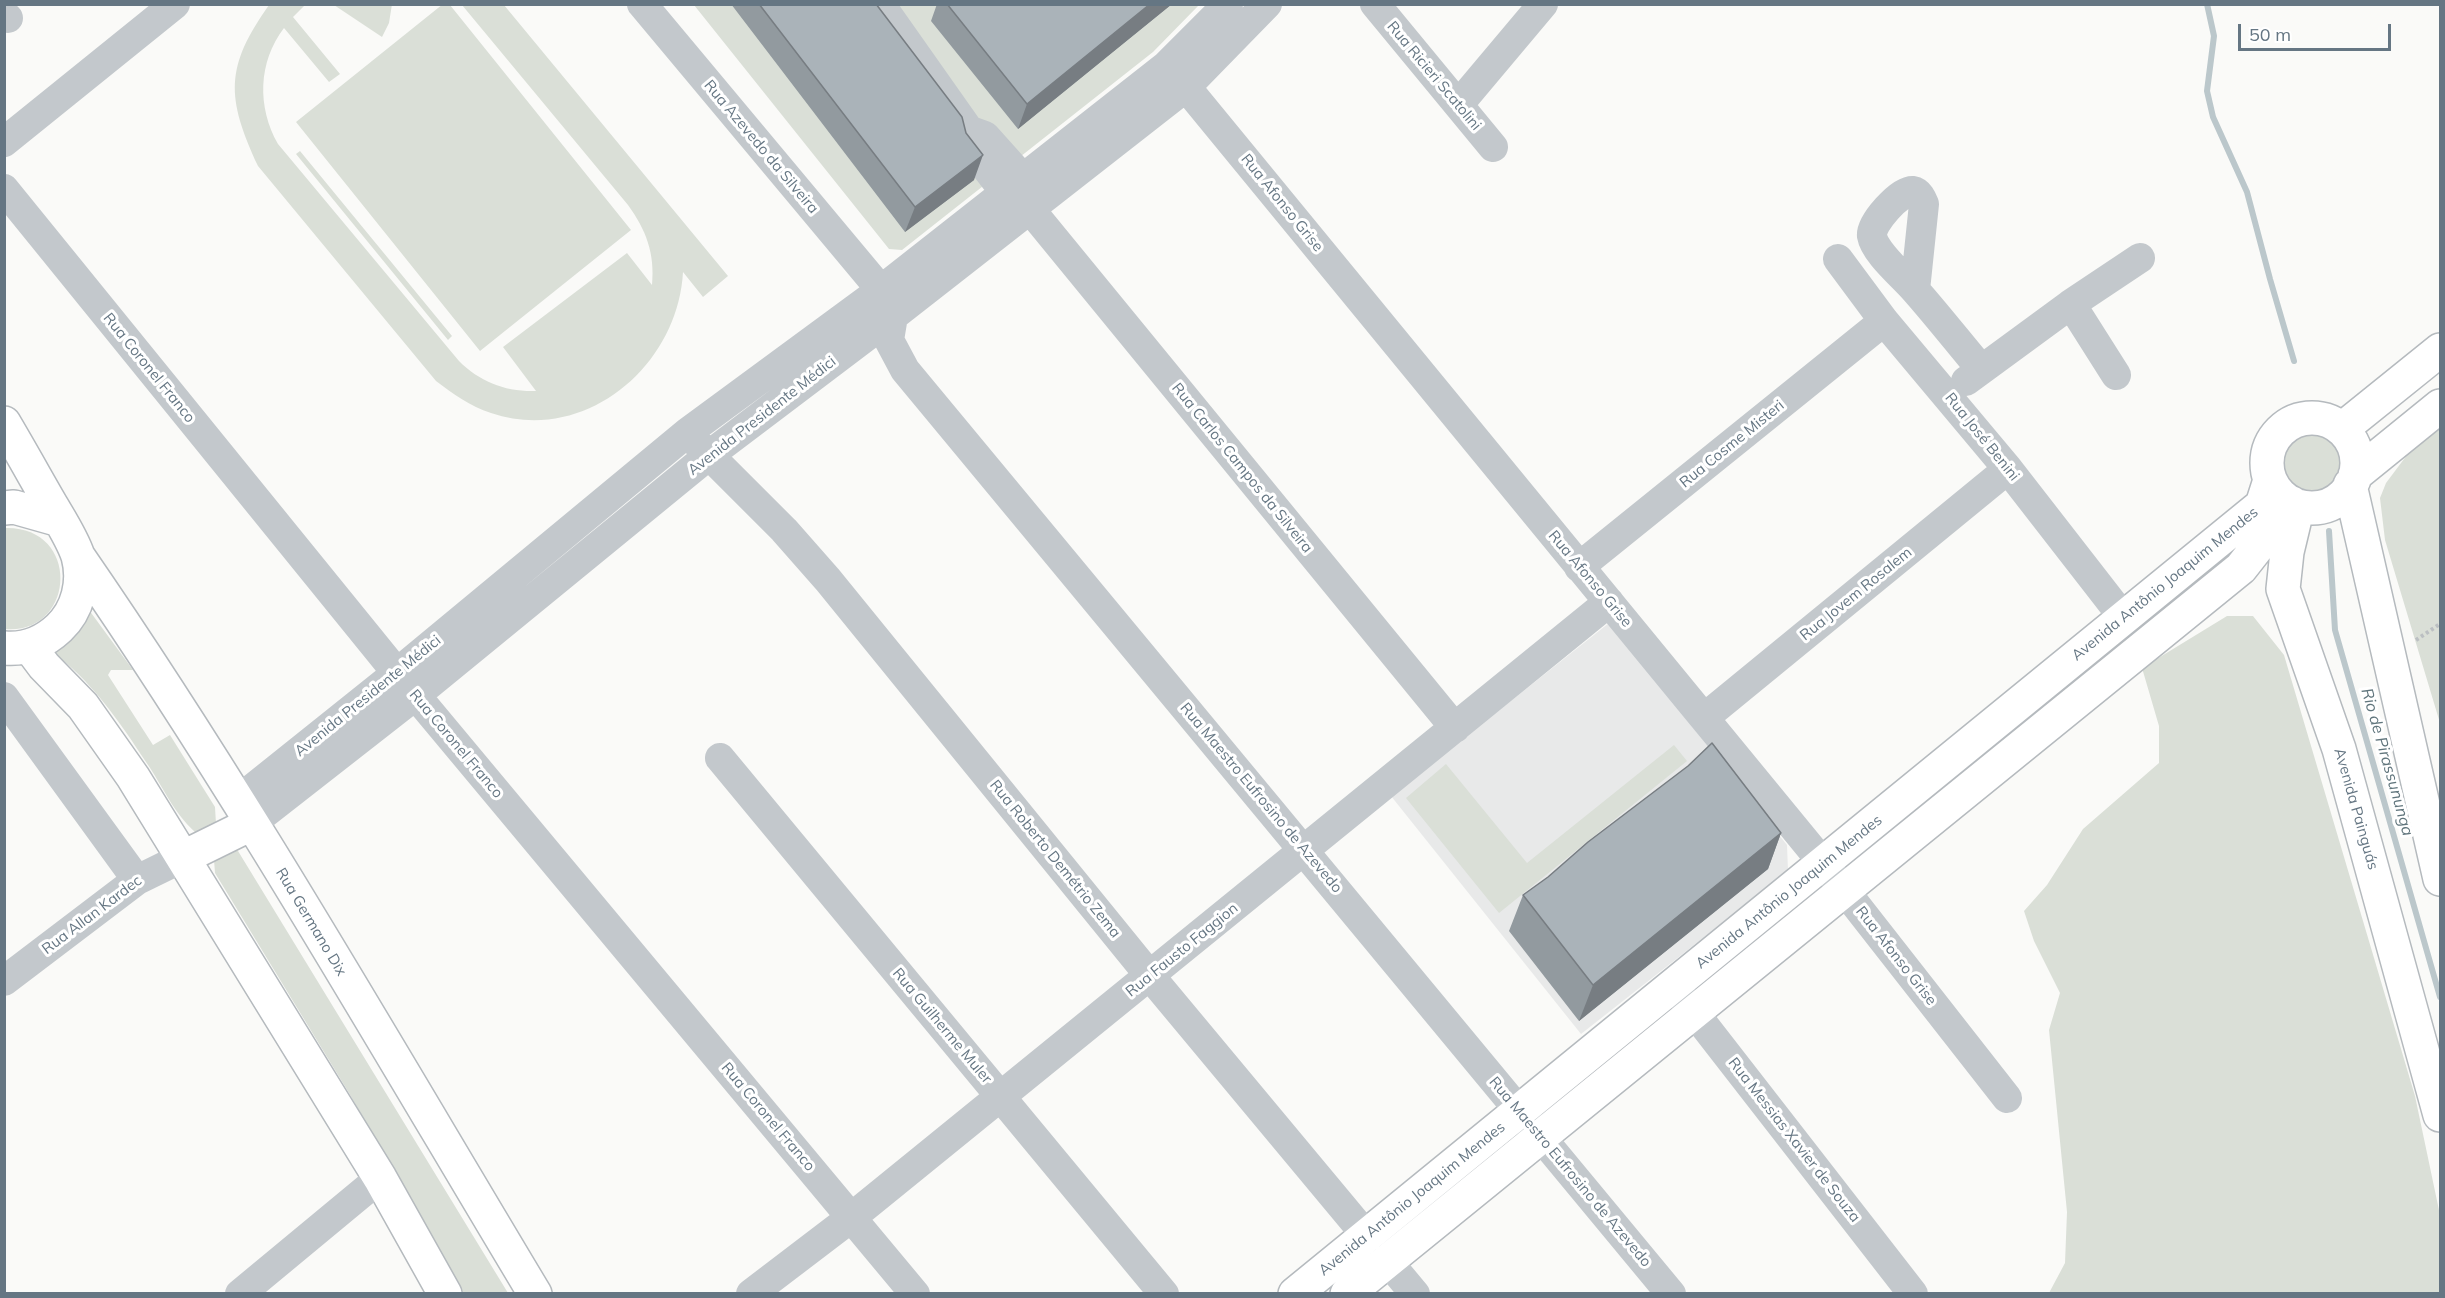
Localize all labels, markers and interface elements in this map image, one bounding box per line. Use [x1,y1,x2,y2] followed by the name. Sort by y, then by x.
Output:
[2241,12,2394,50] scale bar
[1383,18,1485,134] street label: Rua Ricieri Scatolini
[2249,23,2291,46] text: 50 m
[700,77,822,217] street label: Rua Azevedo da Silveira
[1237,150,1327,256] street label: Rua Afonso Grise
[99,310,199,426] street label: Rua Coronel Franco
[684,353,840,479] street label: Avenida Presidente Médici
[1168,379,1316,557] street label: Rua Carlos Campos da Silveira
[1941,389,2023,485] street label: Rua José Benini
[1676,396,1788,492] street label: Rua Cosme Misteri
[2068,503,2262,665] street label: Avenida Antônio Joaquim Mendes
[1544,527,1636,631] street label: Rua Afonso Grise
[1796,543,1916,645] street label: Rua Jovem Rosalem
[291,631,445,761] street label: Avenida Presidente Médici
[405,686,507,802] street label: Rua Coronel Franco
[2357,686,2417,838] water label: Rio de Pirassununga
[1176,699,1346,897] street label: Rua Maestro Eufrosino de Azevedo
[2330,746,2382,872] street label: Avenida Painguás
[986,776,1124,942] street label: Rua Roberto Demétrio Zema
[1692,811,1886,973] street label: Avenida Antônio Joaquim Mendes
[272,865,350,979] street label: Rua Germano Dix
[39,872,145,958] street label: Rua Allan Kardec
[1122,899,1242,1001] street label: Rua Fausto Faggion
[1852,903,1940,1009] street label: Rua Afonso Grise
[888,965,996,1087] street label: Rua Guilherme Muler
[1724,1054,1864,1226] street label: Rua Messias Xavier de Souza
[717,1059,819,1175] street label: Rua Coronel Franco
[1485,1073,1655,1271] street label: Rua Maestro Eufrosino de Azevedo
[1315,1118,1509,1280] street label: Avenida Antônio Joaquim Mendes

